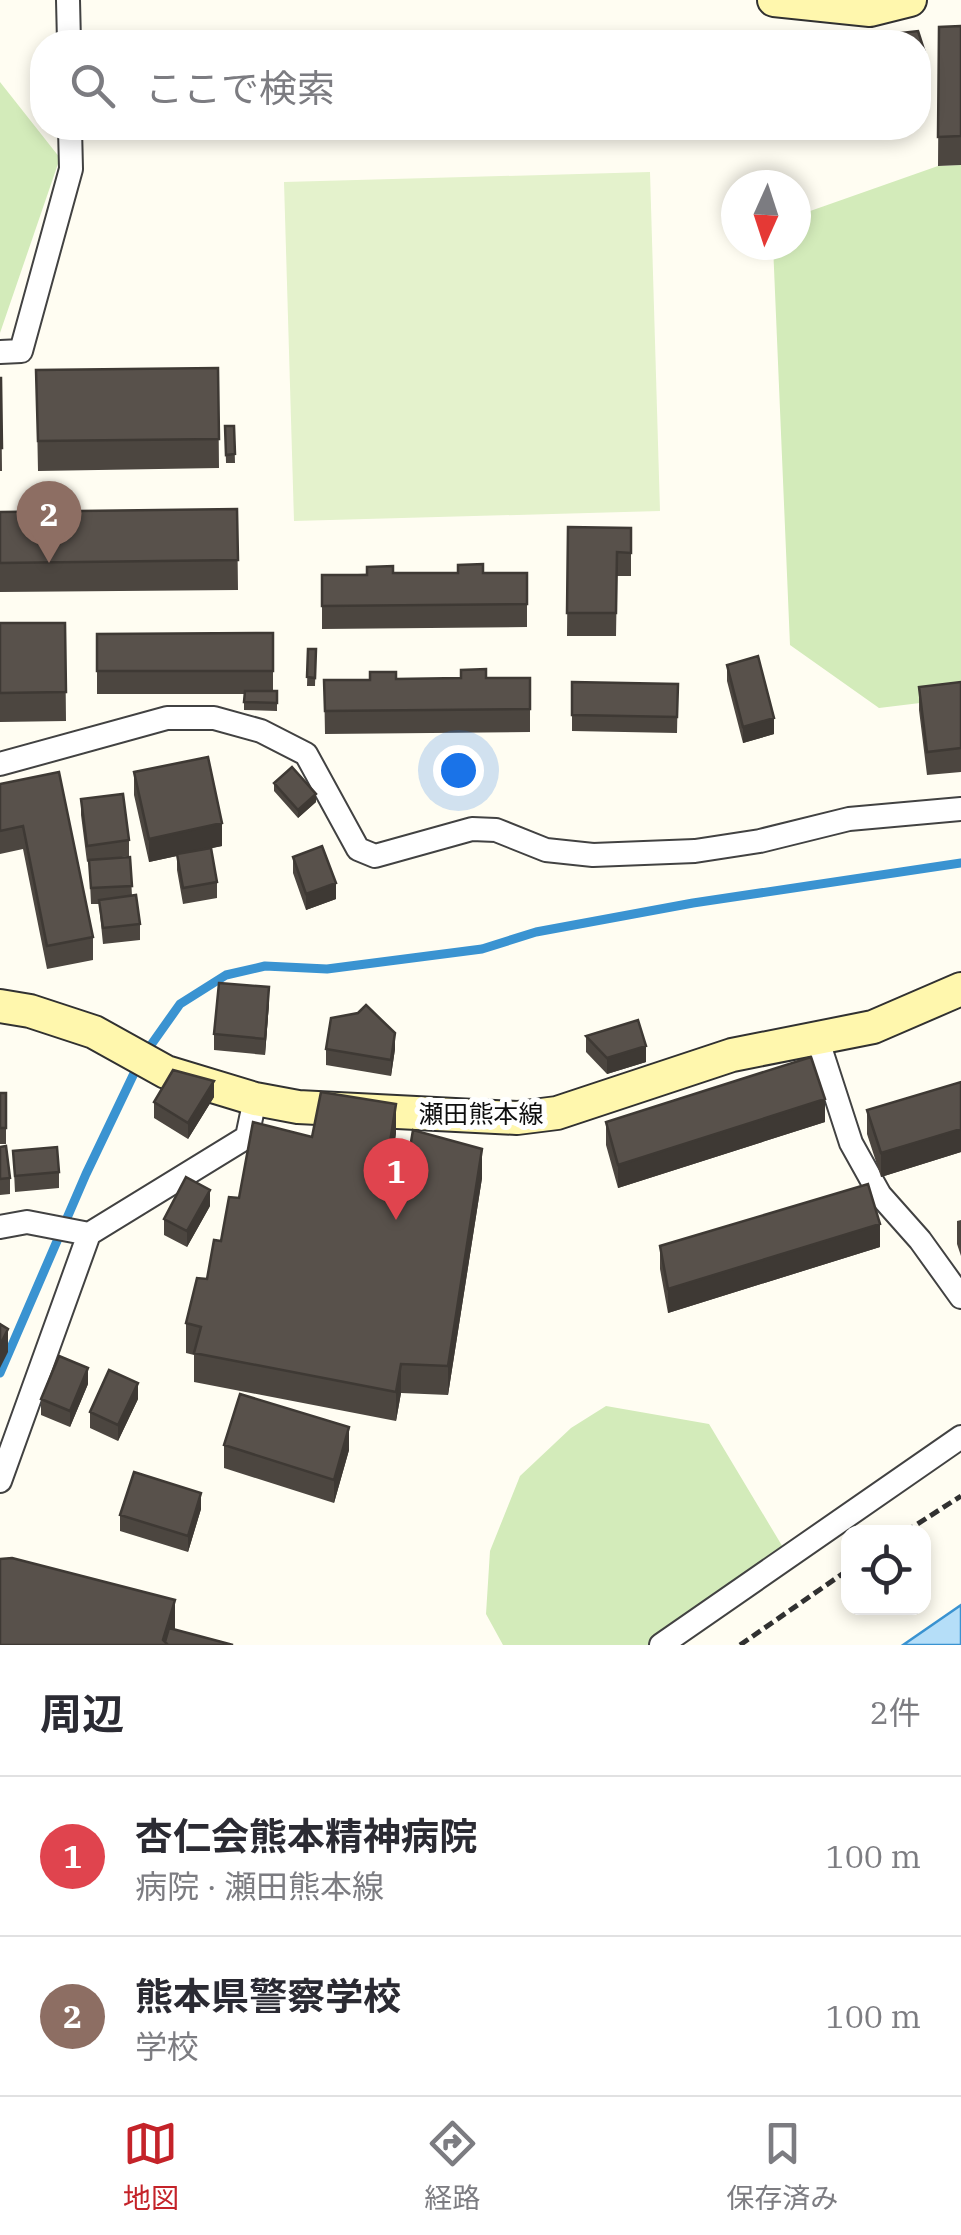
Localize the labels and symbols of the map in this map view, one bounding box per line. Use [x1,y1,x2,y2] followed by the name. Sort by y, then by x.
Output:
[721,170,811,260] north arrow
[17,480,82,563] pin: 2
[433,745,484,796] your location
[418,1097,544,1130] street label: 瀬田熊本線
[364,1138,428,1220] pin: 1

